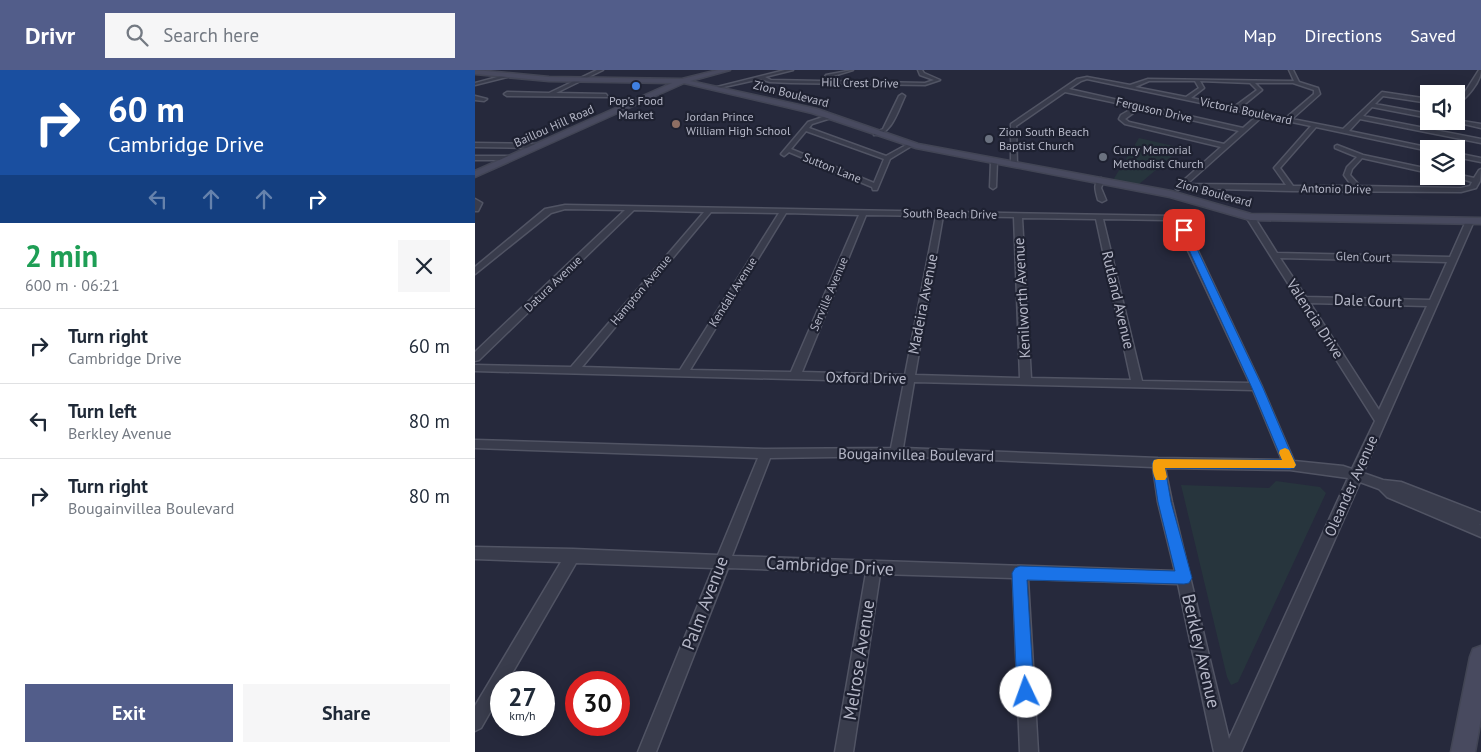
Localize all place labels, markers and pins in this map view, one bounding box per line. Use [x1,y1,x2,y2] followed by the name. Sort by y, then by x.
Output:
[630,80,642,92] marker: Pop's Food Market
[609,93,663,122] place label: Pop's Food Market
[685,109,791,138] place label: Jordan Prince William High School
[670,118,682,130] marker: Jordan Prince William High School
[999,124,1089,153] place label: Zion South Beach Baptist Church
[983,133,995,145] marker: Zion South Beach Baptist Church
[1113,142,1204,171] place label: Curry Memorial Methodist Church
[1097,151,1109,163] marker: Curry Memorial Methodist Church
[1163,209,1205,251] pin

